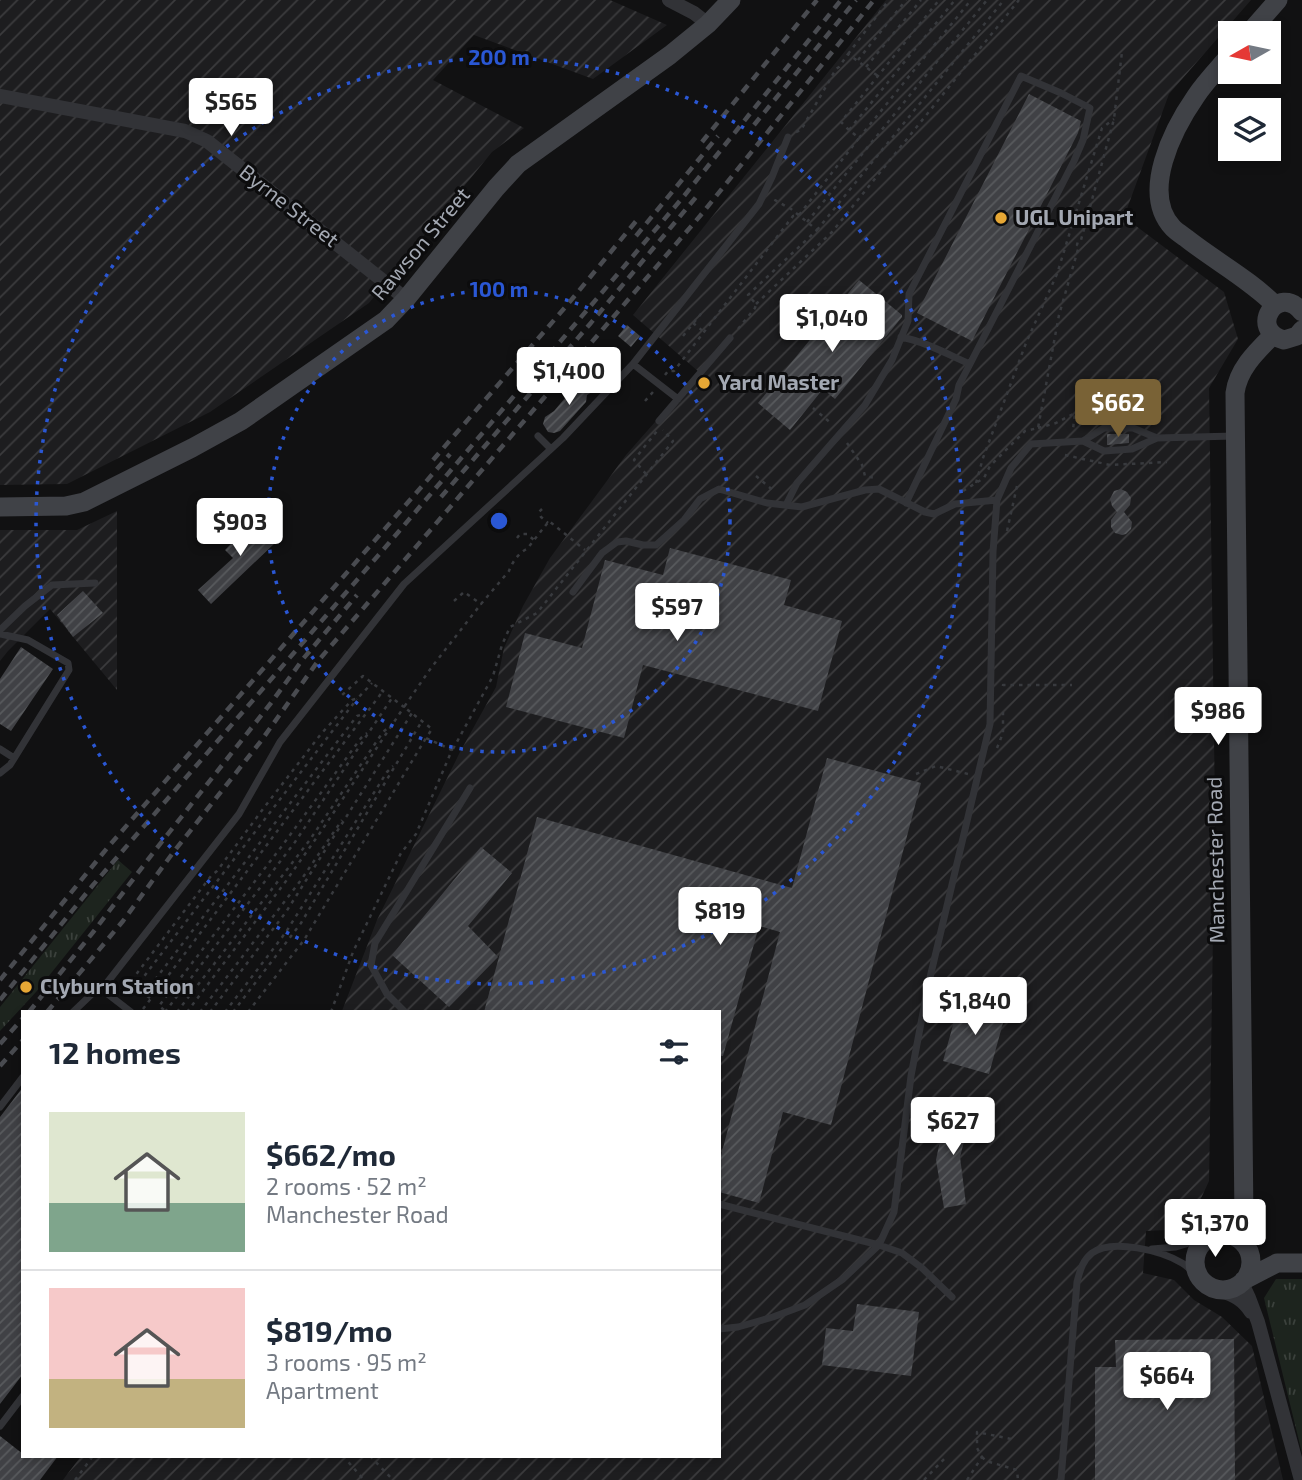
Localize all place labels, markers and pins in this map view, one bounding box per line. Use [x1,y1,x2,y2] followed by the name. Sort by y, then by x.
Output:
[190,78,272,138] pin: $565
[1015,204,1134,229] place label: UGL Unipart
[993,210,1009,226] marker: UGL Unipart
[775,294,889,354] pin: $1,040
[512,348,626,407] pin: $1,400
[718,369,839,394] place label: Yard Master
[696,375,712,391] marker: Yard Master
[1077,380,1159,439] pin: $662
[199,498,281,558] pin: $903
[487,509,511,533] centre of rings
[636,584,718,643] pin: $597
[1177,688,1259,747] pin: $986
[679,888,761,947] pin: $819
[40,973,194,999] place label: Clyburn Station
[918,978,1032,1037] pin: $1,840
[18,979,34,995] marker: Clyburn Station
[912,1098,994,1157] pin: $627
[1158,1200,1272,1259] pin: $1,370
[1126,1352,1208,1412] pin: $664

